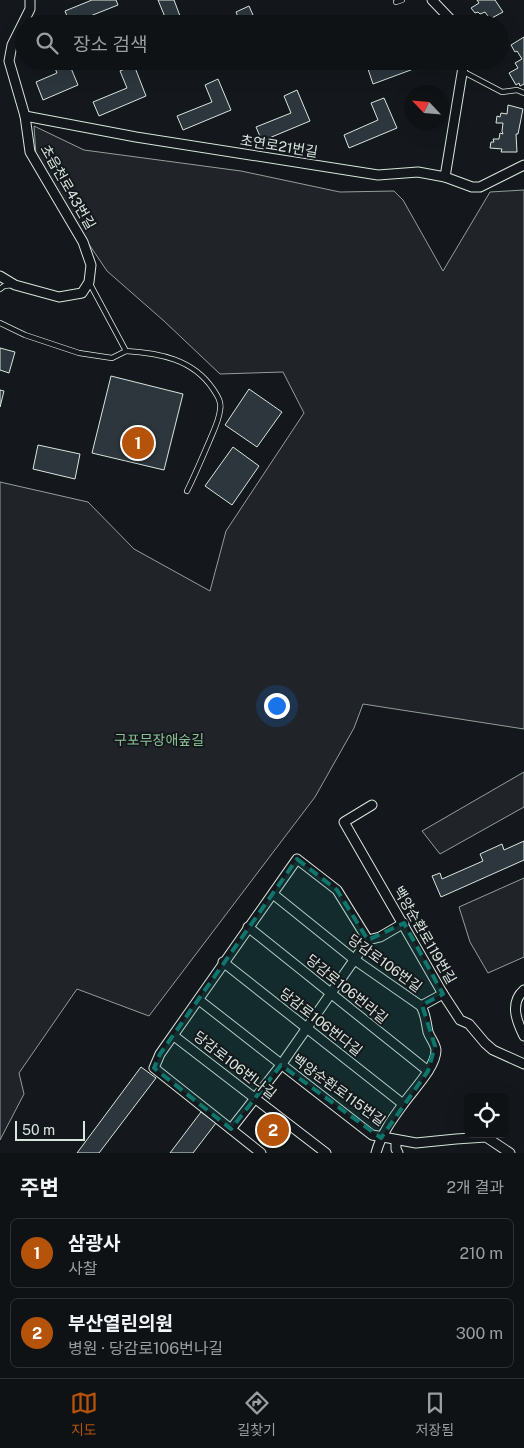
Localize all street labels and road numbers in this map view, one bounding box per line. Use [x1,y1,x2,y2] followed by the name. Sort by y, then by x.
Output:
[239,132,319,160] street label: 초연로21번길
[37,142,99,232] street label: 초읍천로43번길
[390,883,460,987] street label: 백양순환로119번길
[345,931,425,995] street label: 당감로106번길
[303,951,391,1027] street label: 당감로106번라길
[277,985,365,1059] street label: 당감로106번다길
[191,1028,279,1102] street label: 당감로106번나길
[290,1051,388,1129] street label: 백양순환로115번길

